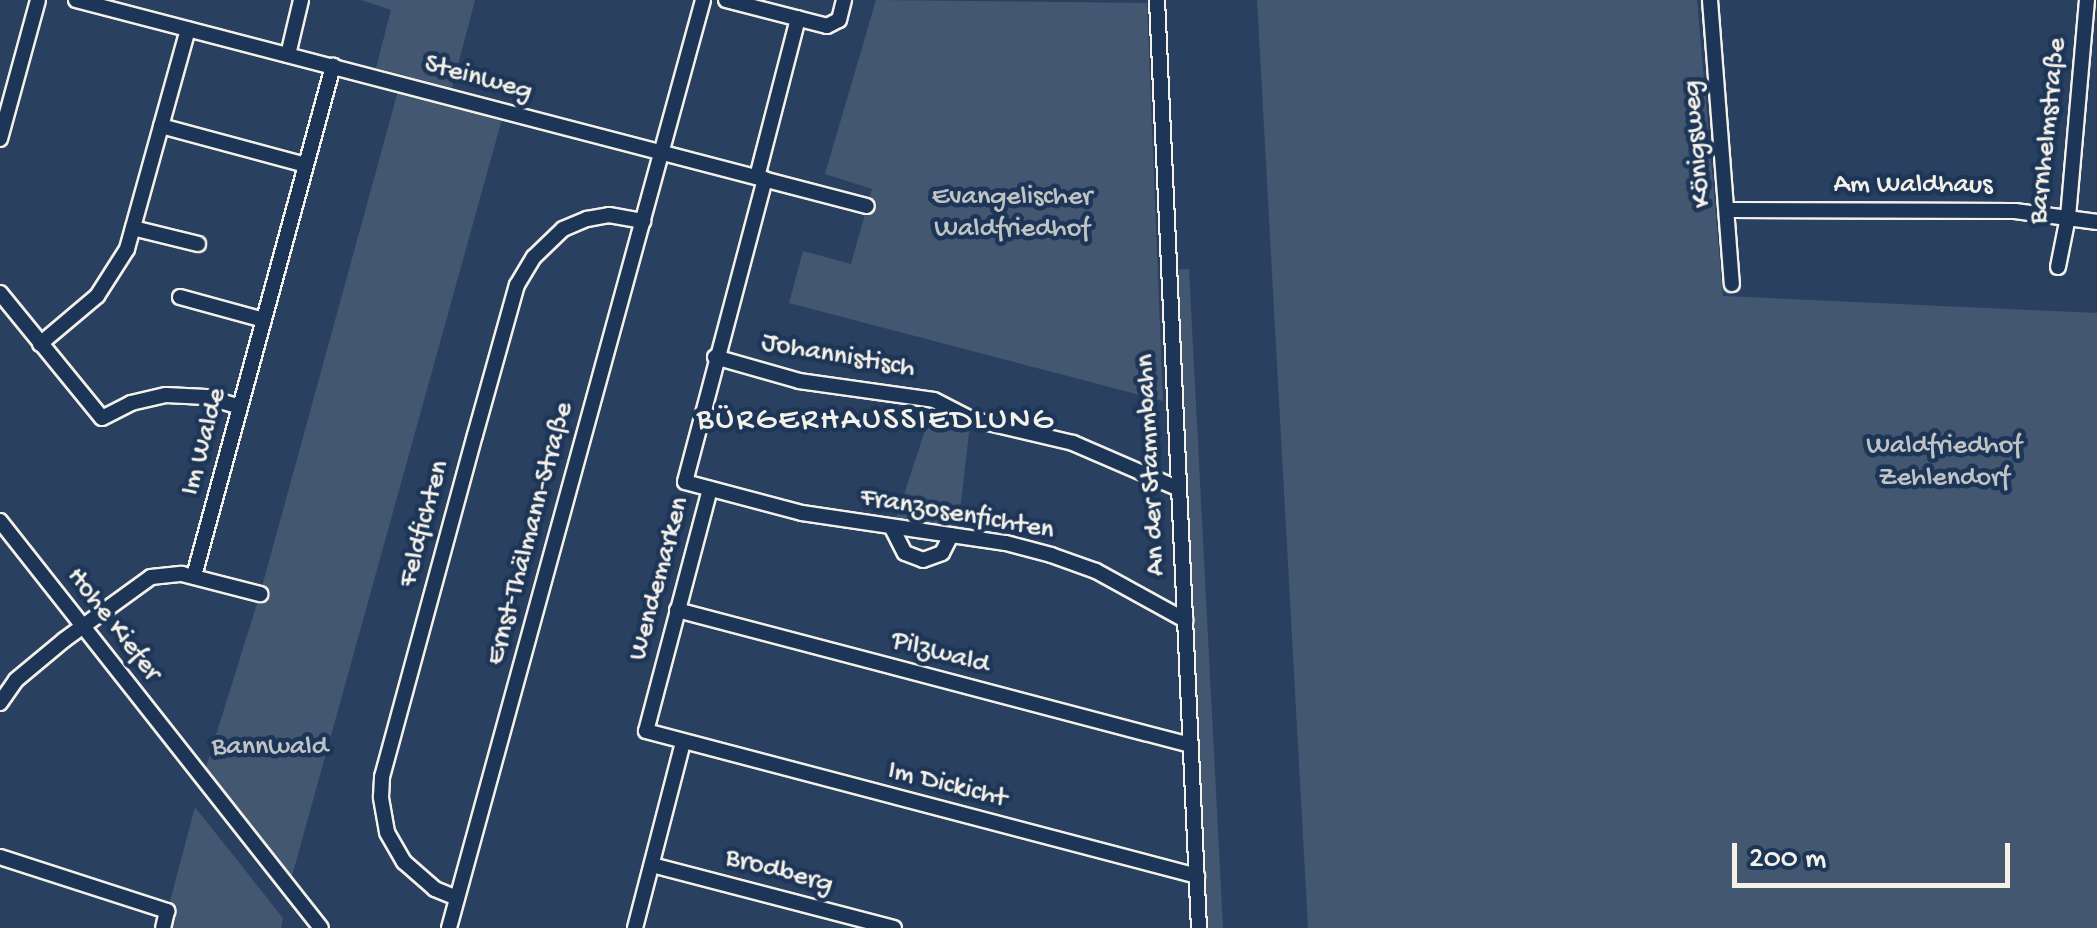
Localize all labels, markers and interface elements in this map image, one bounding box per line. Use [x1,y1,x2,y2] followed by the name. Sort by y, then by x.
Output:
[2023,36,2075,226] street label: Barnhelmstraße
[420,48,536,110] street label: Steinweg
[1676,79,1720,209] street label: Königsweg
[1834,169,1992,203] street label: Am Waldhaus
[932,181,1092,247] park label: Evangelischer Waldfriedhof
[759,327,917,387] street label: Johannistisch
[1129,353,1175,577] street label: An der Stammbahn
[175,385,235,499] street label: Im Walde
[480,399,582,669] street label: Ernst-Thälmann-Straße
[697,402,1055,440] district label: BÜRGERHAUSSIEDLUNG
[1866,430,2022,496] park label: Waldfriedhof Zehlendorf
[392,457,458,591] street label: Feldfichten
[857,481,1057,549] street label: Franzosenfichten
[622,494,698,664] street label: Wendemarken
[58,561,168,689] street label: Hohe Kiefer
[887,625,993,683] street label: Pilzwald
[212,731,328,765] park label: Bannwald
[884,755,1010,817] street label: Im Dickicht
[1737,823,2014,885] scale bar
[721,842,837,902] street label: Brodberg
[1749,843,1826,878] text: 200 m

